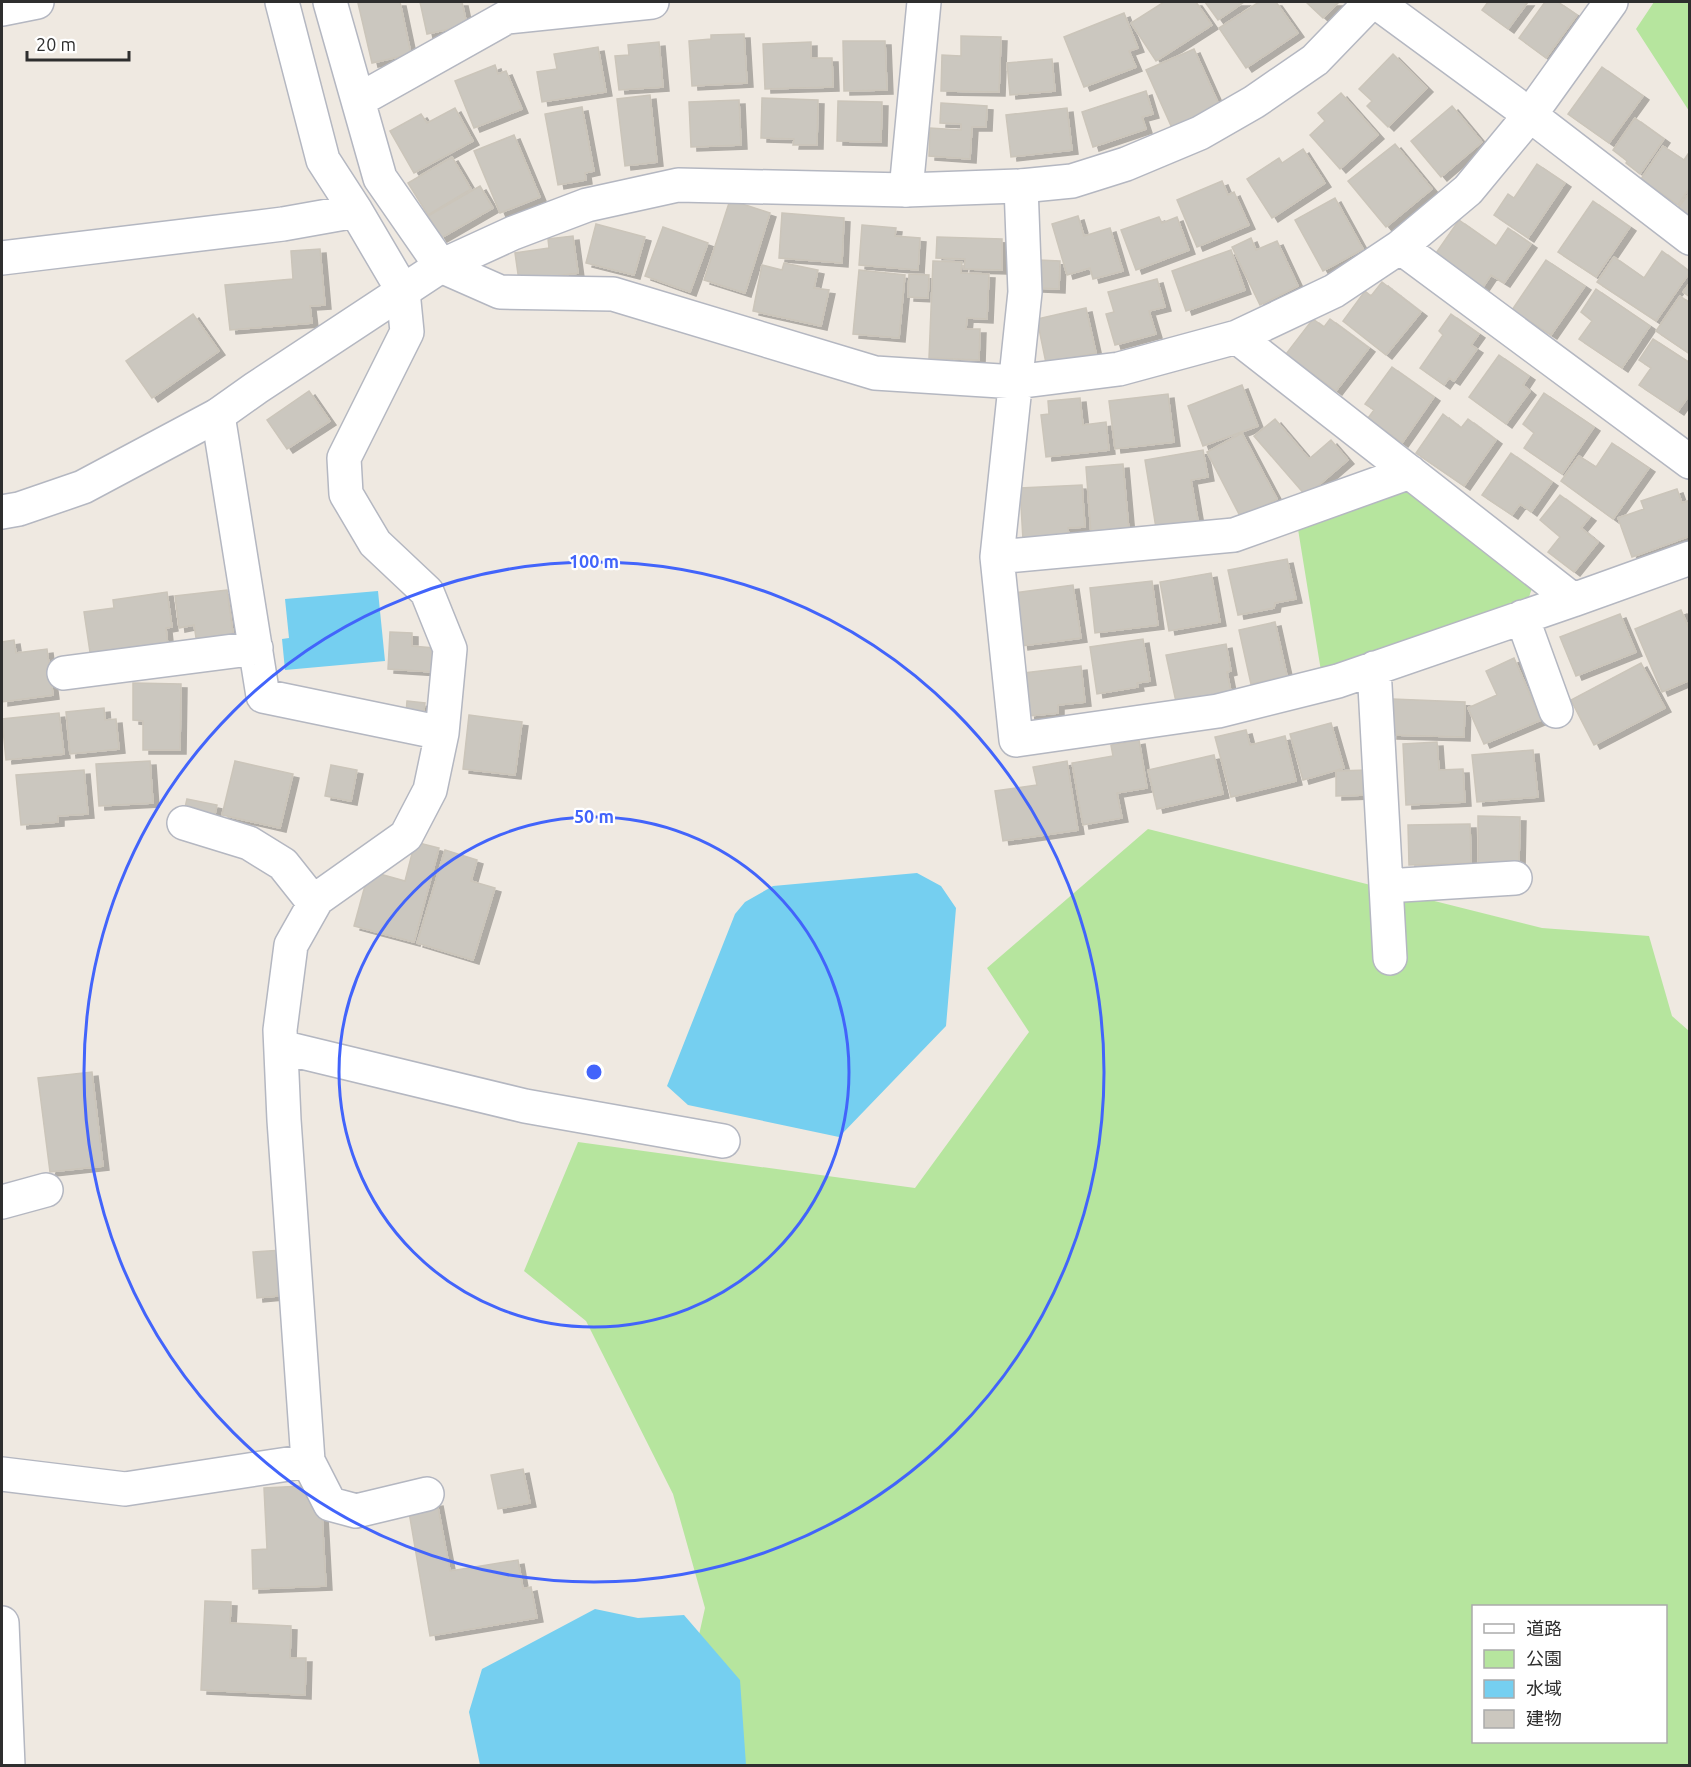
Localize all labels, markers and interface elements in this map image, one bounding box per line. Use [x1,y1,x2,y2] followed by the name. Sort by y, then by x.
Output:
[27,24,129,62] scale bar
[36,34,76,54] text: 20 m
[569,551,619,571] text: 100 m
[574,806,614,826] text: 50 m
[584,1062,604,1082] centre of rings
[1472,1605,1667,1743] legend
[1526,1618,1562,1638] text: 道路
[1526,1648,1562,1668] text: 公園
[1526,1678,1562,1698] text: 水域
[1526,1708,1562,1728] text: 建物

